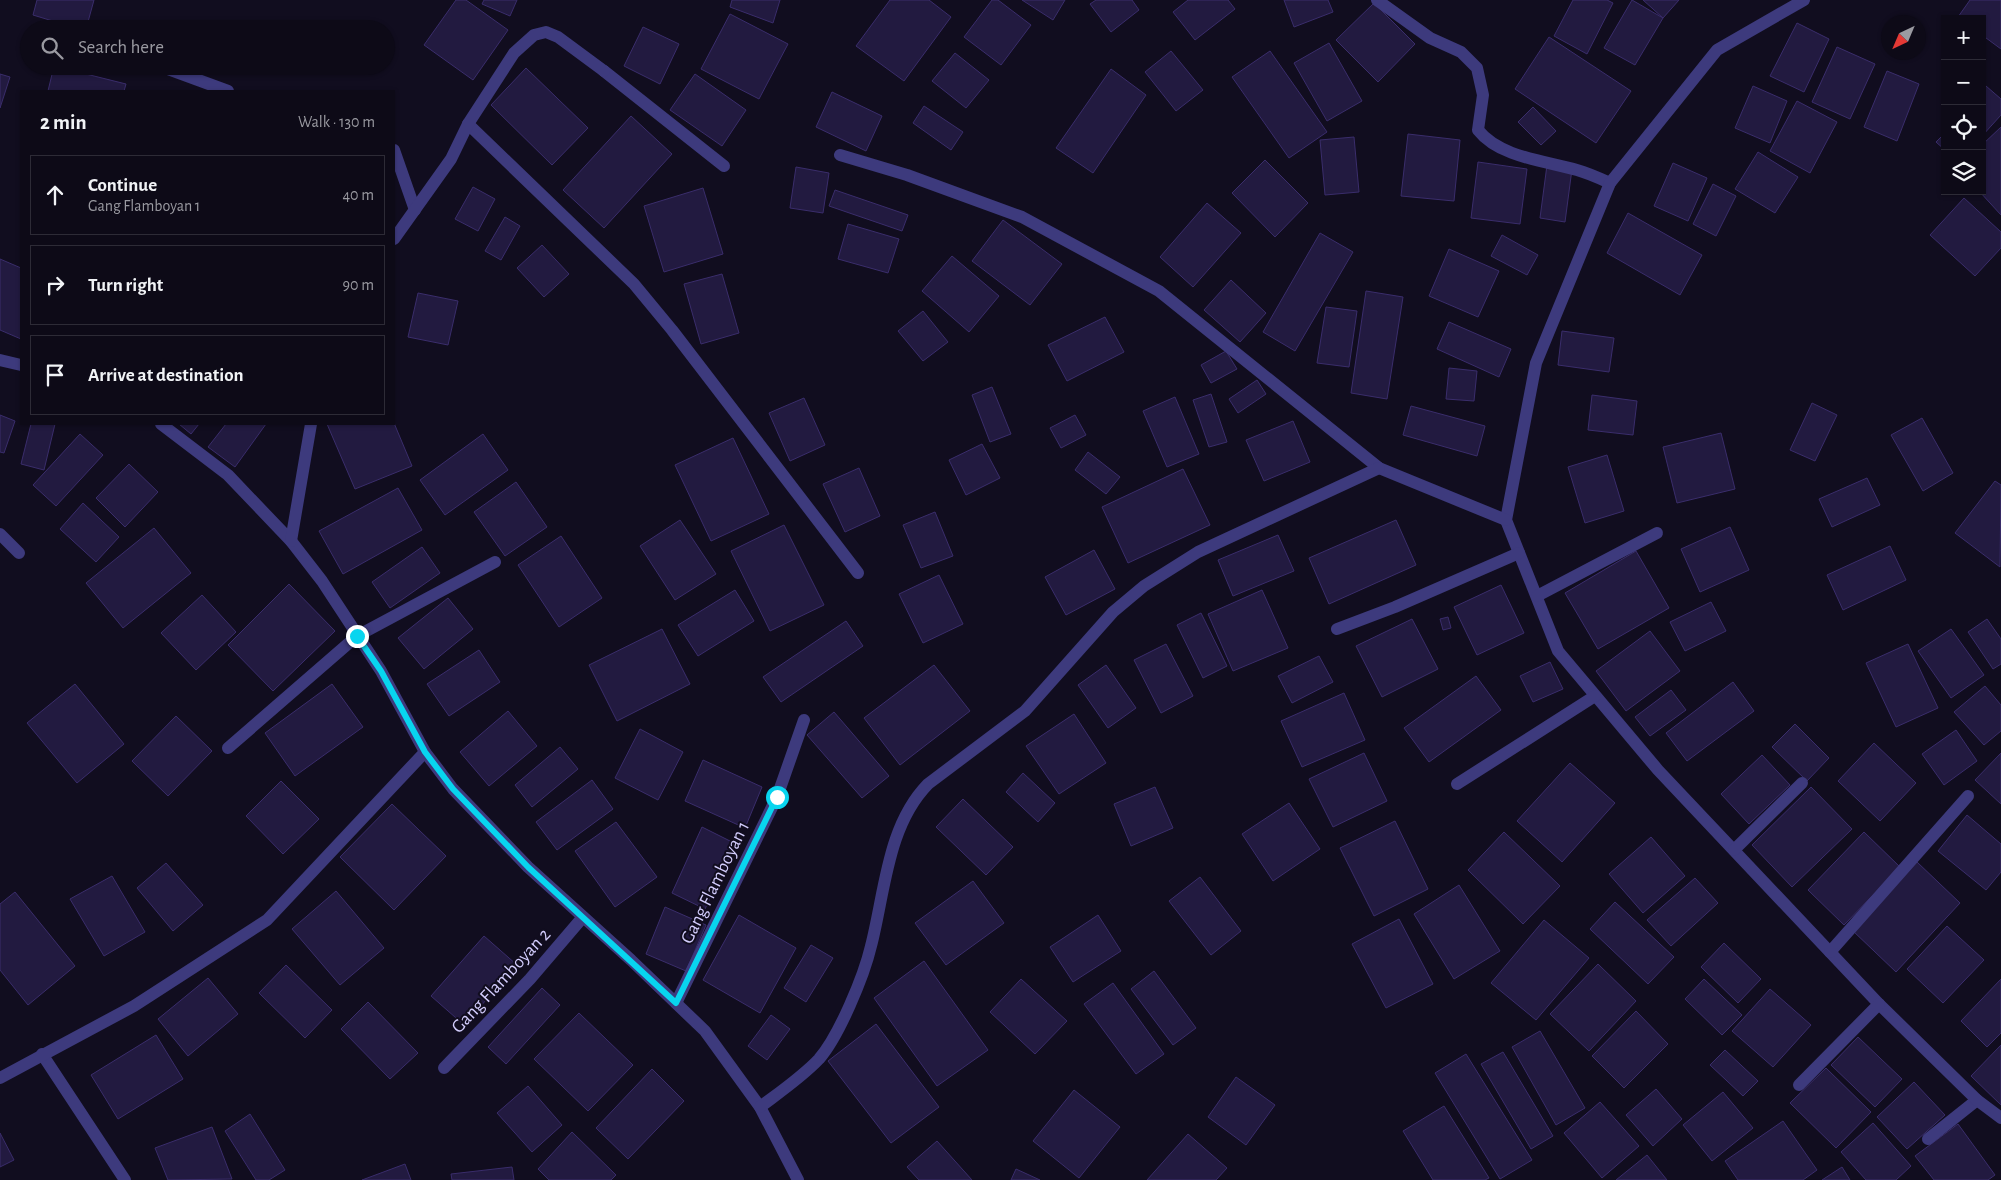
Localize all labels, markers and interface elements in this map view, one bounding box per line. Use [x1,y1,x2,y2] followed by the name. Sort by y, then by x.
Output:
[1881,15,1926,60] north arrow
[1941,15,1986,195] map controls
[1941,15,1986,60] button: +
[20,20,395,75] search box
[38,34,66,62] icon: search
[78,38,164,57] text: Search here
[1941,60,1986,105] button: −
[1941,105,1986,150] button: locate
[40,112,87,133] text: 2 min
[298,114,375,130] text: Walk · 130 m
[1941,150,1986,195] button: layers
[88,176,157,195] text: Continue
[41,181,69,209] icon: ahead
[342,187,374,203] text: 40 m
[88,198,200,214] text: Gang Flamboyan 1
[41,271,69,299] icon: right
[88,276,163,295] text: Turn right
[343,277,374,293] text: 90 m
[41,361,69,389] icon: arrive
[88,366,244,385] text: Arrive at destination
[346,625,369,648] route end
[766,786,789,809] route start
[678,819,753,947] street label: Gang Flamboyan 1
[448,925,554,1037] street label: Gang Flamboyan 2

